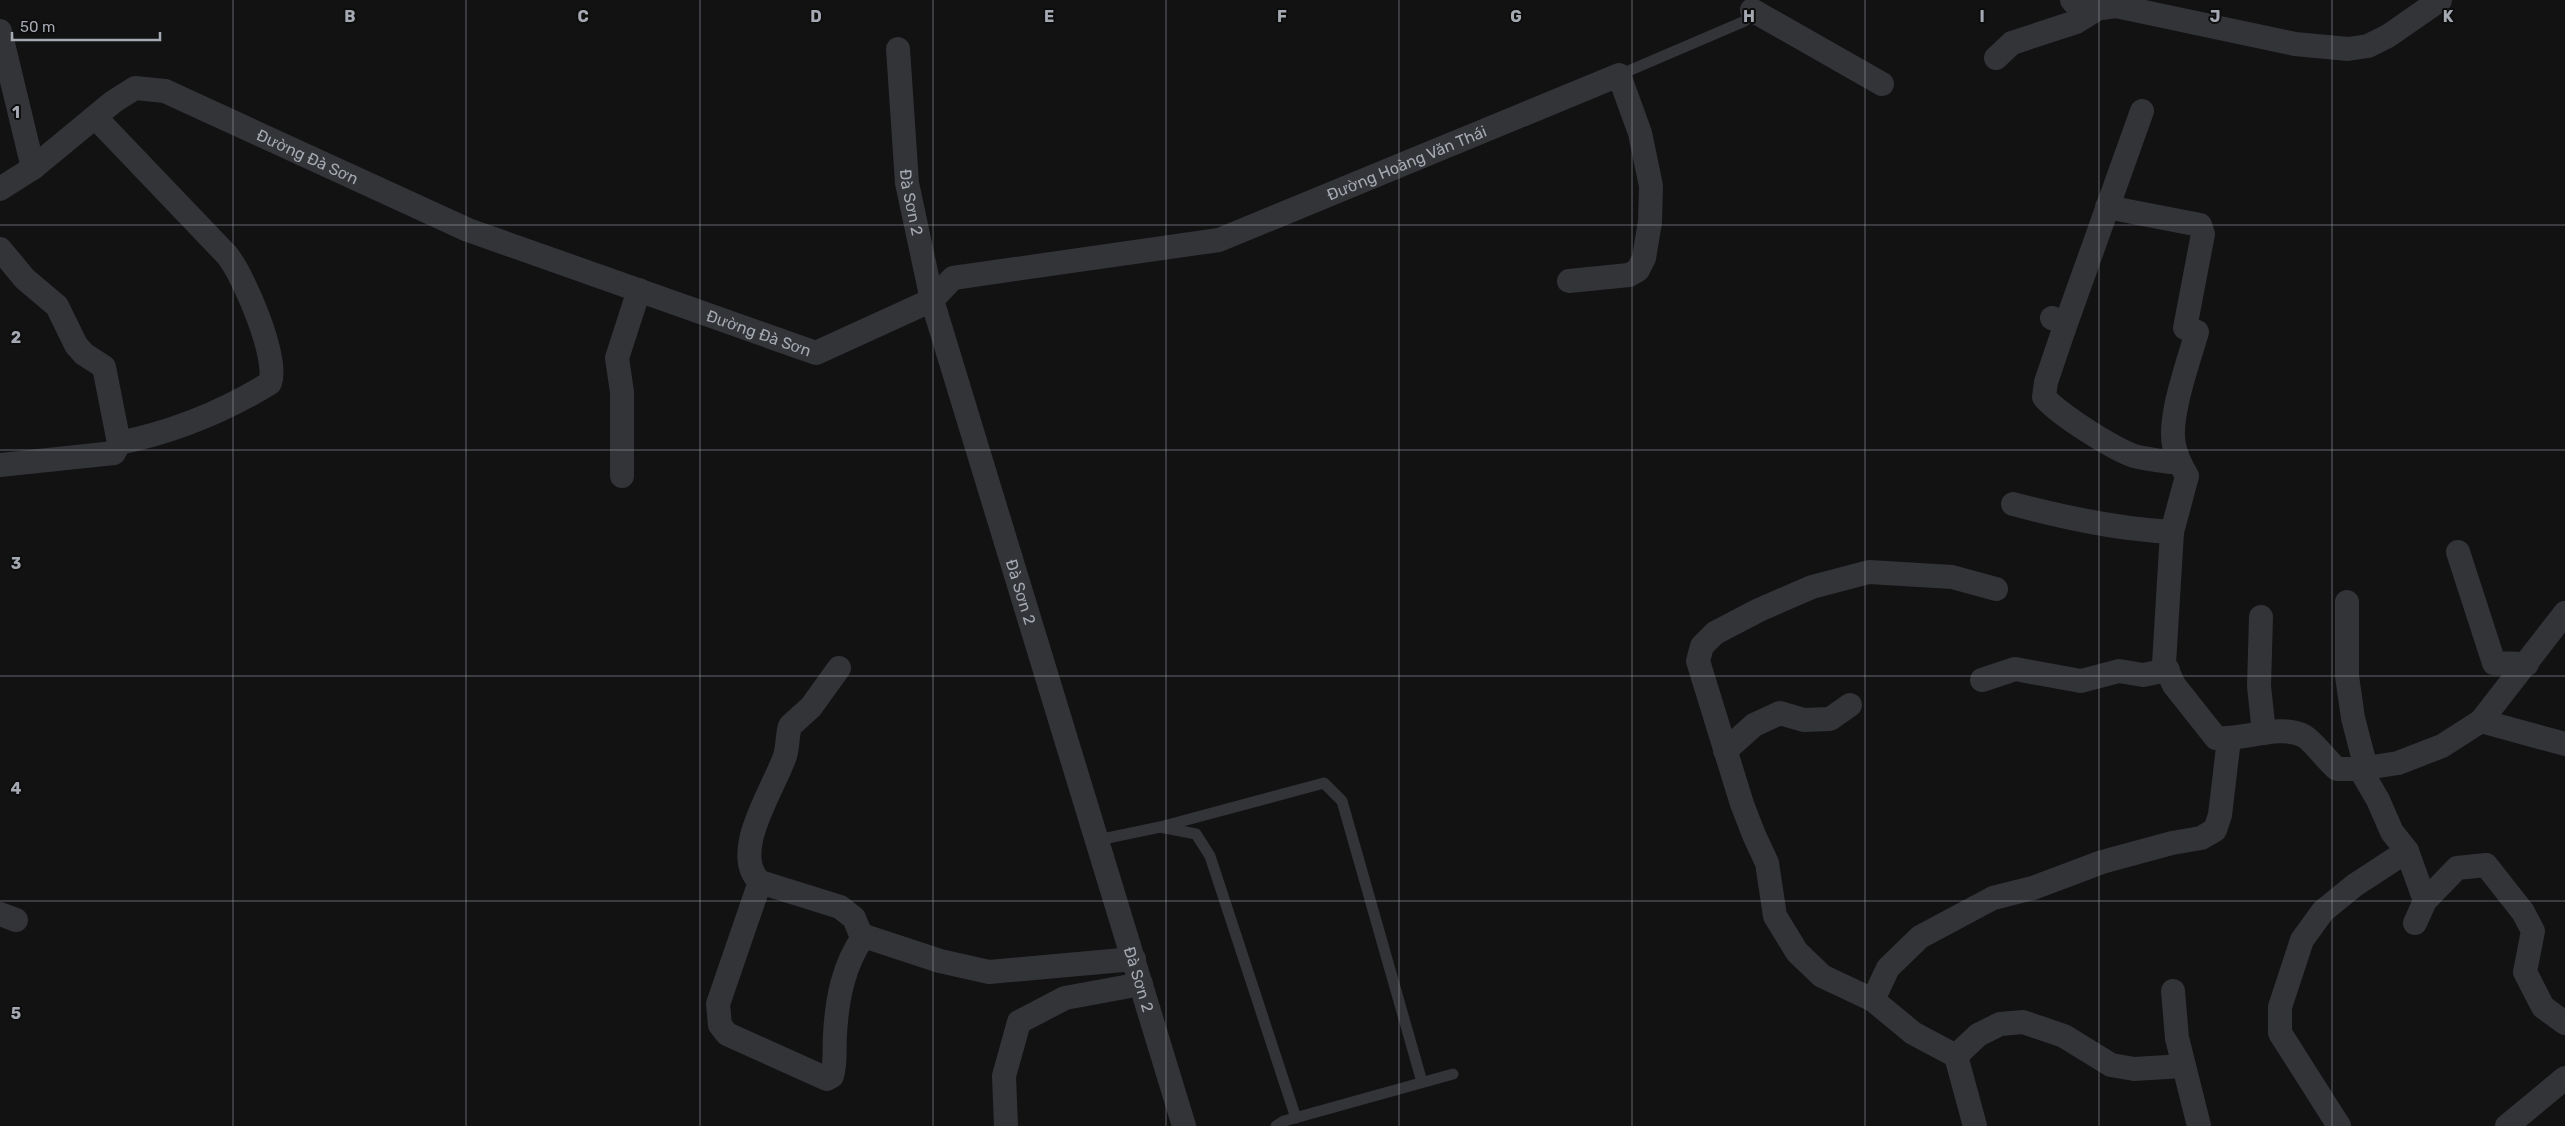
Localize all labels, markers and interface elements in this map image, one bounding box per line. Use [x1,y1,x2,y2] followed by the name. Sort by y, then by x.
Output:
[344,7,356,26] text: B
[577,7,589,26] text: C
[810,7,822,26] text: D
[1044,7,1054,26] text: E
[1277,7,1287,26] text: F
[1510,7,1522,26] text: G
[1743,7,1755,26] text: H
[1979,7,1985,26] text: I
[2210,7,2220,26] text: J
[2443,7,2454,26] text: K
[12,10,160,42] scale bar
[20,18,55,36] text: 50 m
[12,103,20,122] text: 1
[1324,122,1489,204] street label: Đường Hoàng Văn Thái
[254,125,361,188] street label: Đường Đà Sơn
[896,168,927,237] street label: Đà Sơn 2
[704,306,814,361] street label: Đường Đà Sơn
[11,328,21,347] text: 2
[11,554,21,573] text: 3
[1002,557,1039,627] street label: Đà Sơn 2
[11,779,22,798] text: 4
[1120,944,1158,1014] street label: Đà Sơn 2
[11,1004,21,1023] text: 5

